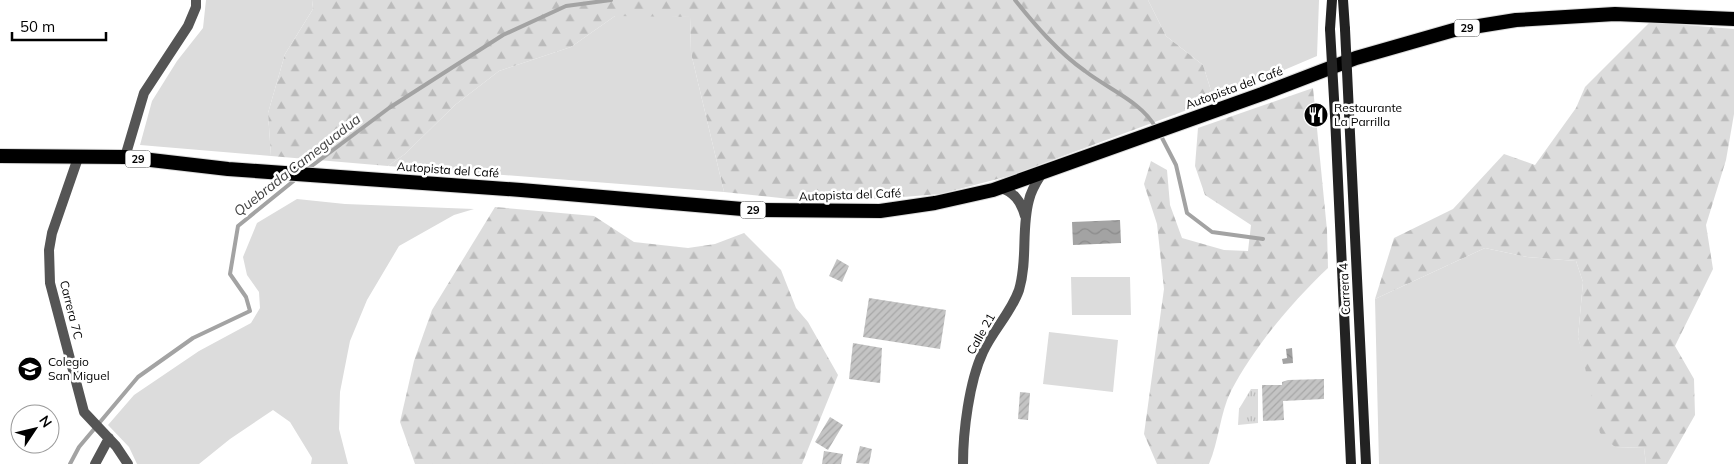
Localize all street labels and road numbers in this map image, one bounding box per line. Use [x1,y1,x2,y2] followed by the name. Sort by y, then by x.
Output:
[1454,19,1480,36] road number: 29
[1183,63,1285,112] street label: Autopista del Café
[126,150,150,168] road number: 29
[396,158,500,181] street label: Autopista del Café
[798,185,901,204] street label: Autopista del Café
[740,202,766,218] road number: 29
[1336,263,1353,315] street label: Carrera 4
[57,279,86,341] street label: Carrera 7C
[963,310,998,357] street label: Calle 21

